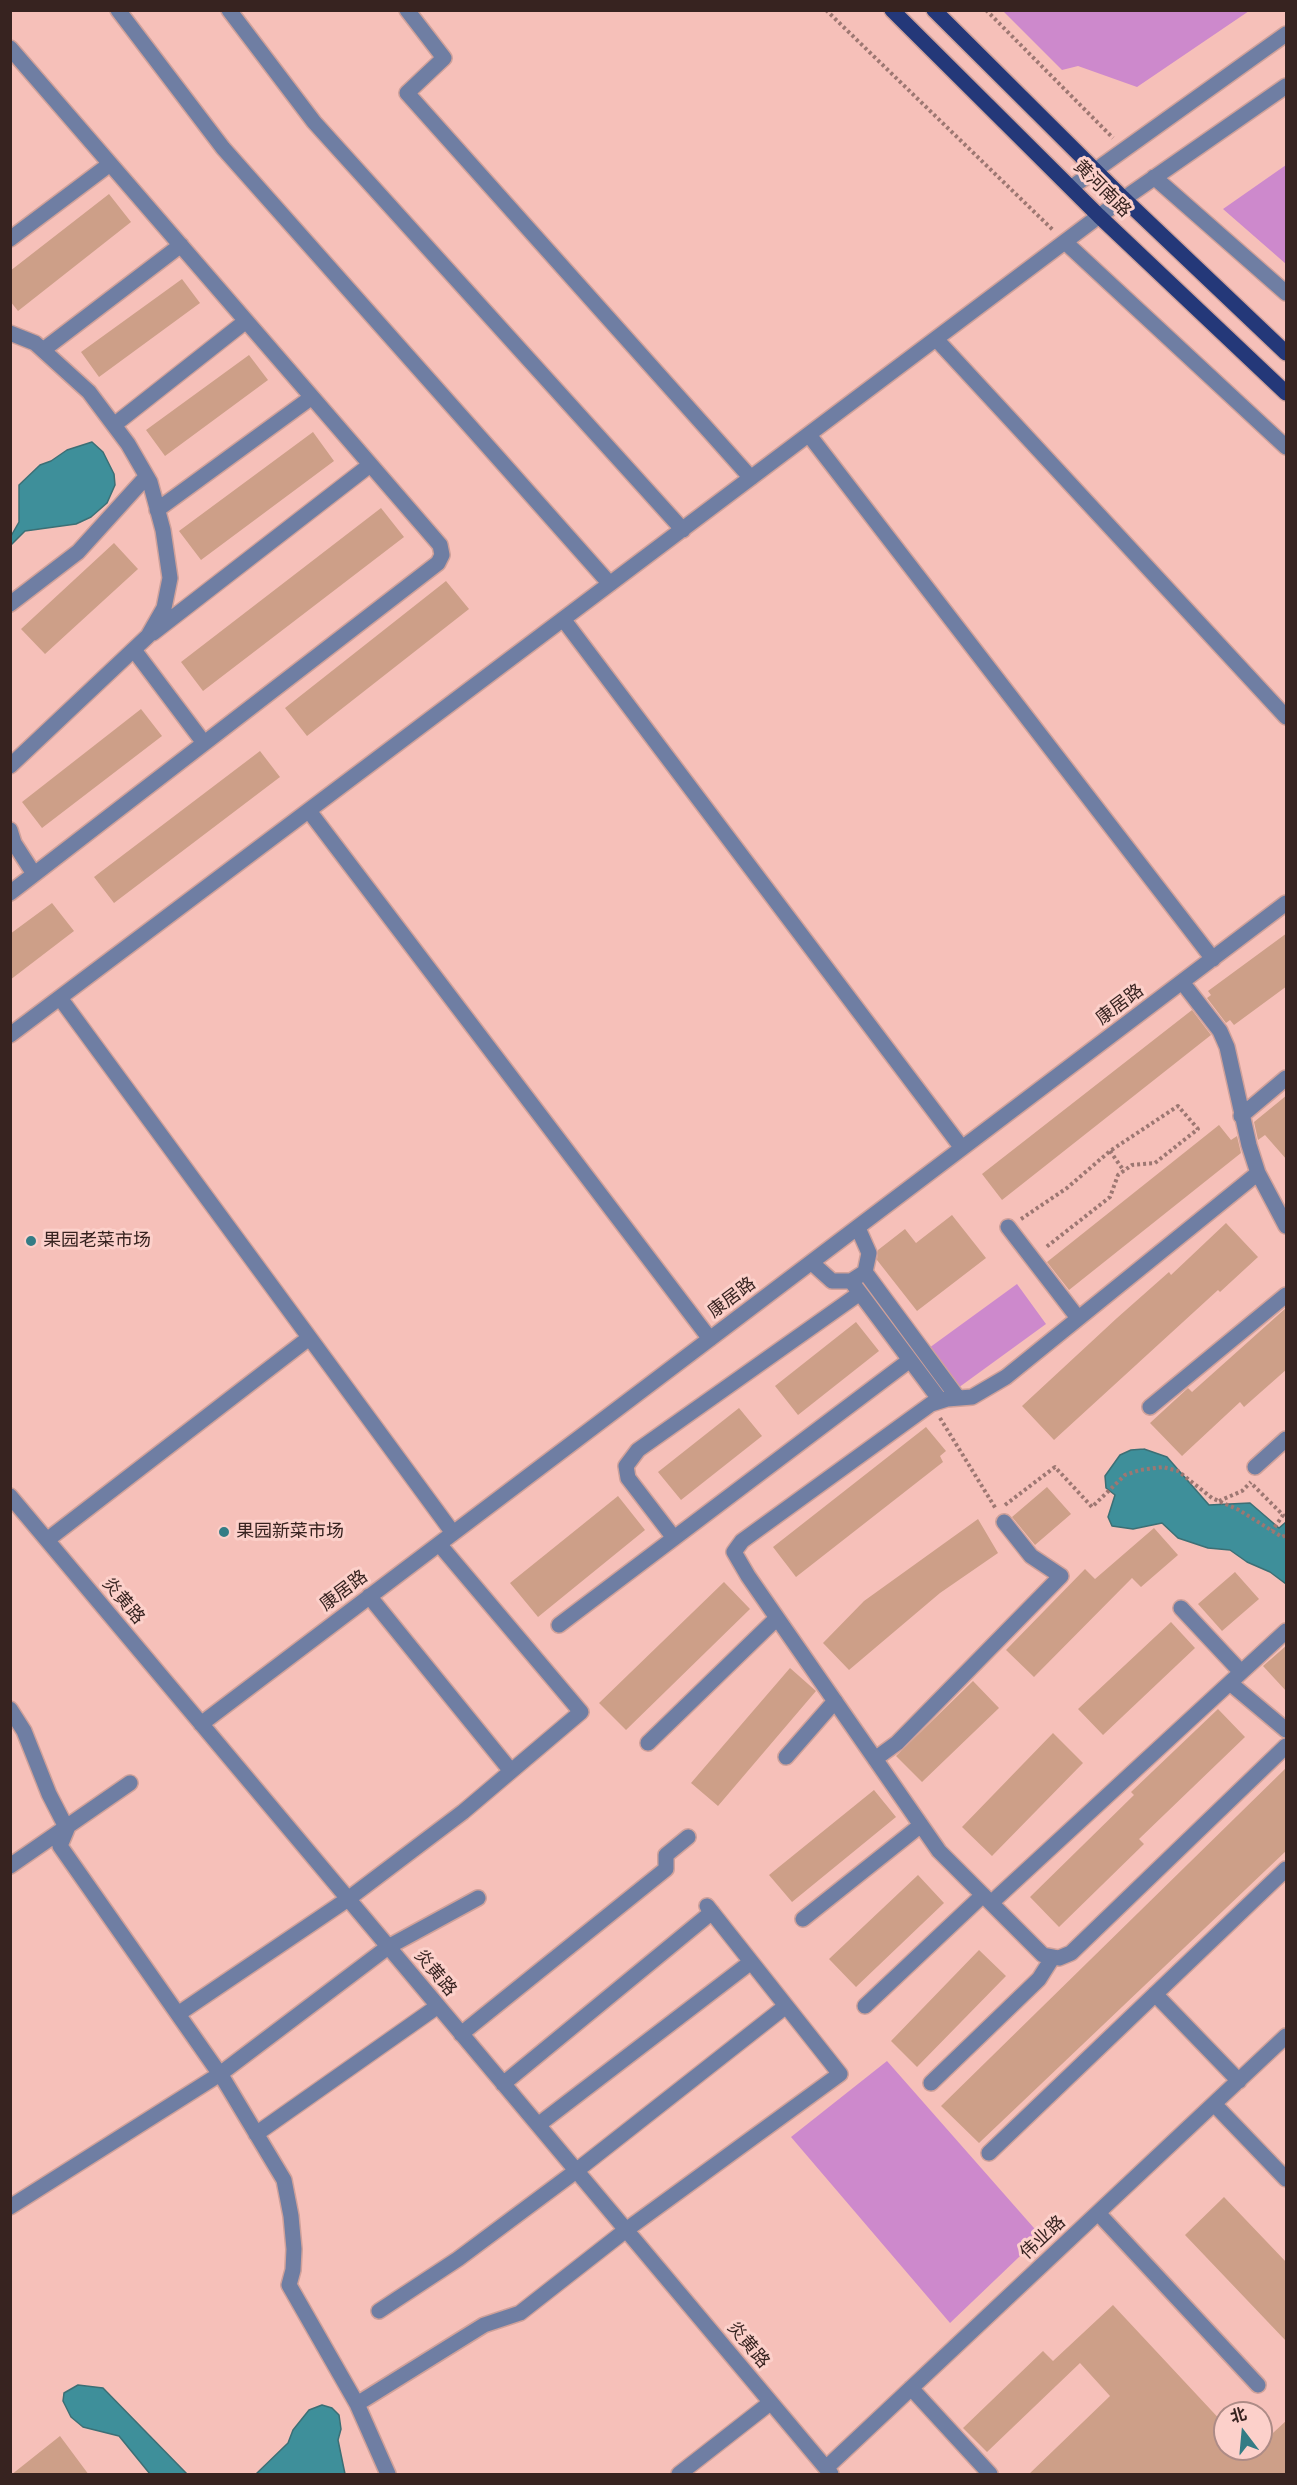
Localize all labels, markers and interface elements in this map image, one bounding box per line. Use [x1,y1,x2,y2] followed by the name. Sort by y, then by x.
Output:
[1069,156,1135,222] street label: 黄河南路
[1092,980,1148,1030] street label: 康居路
[43,1230,151,1252] place label: 果园老菜市场
[24,1234,38,1248] marker: 果园老菜市场
[704,1273,760,1323] street label: 康居路
[236,1521,344,1543] place label: 果园新菜市场
[217,1525,231,1539] marker: 果园新菜市场
[316,1566,372,1616] street label: 康居路
[97,1573,149,1629] street label: 炎黄路
[409,1945,461,2001] street label: 炎黄路
[1016,2212,1070,2264] street label: 伟业路
[722,2317,774,2373] street label: 炎黄路
[1213,2401,1273,2461] north arrow
[1228,2404,1249,2426] text: 北

